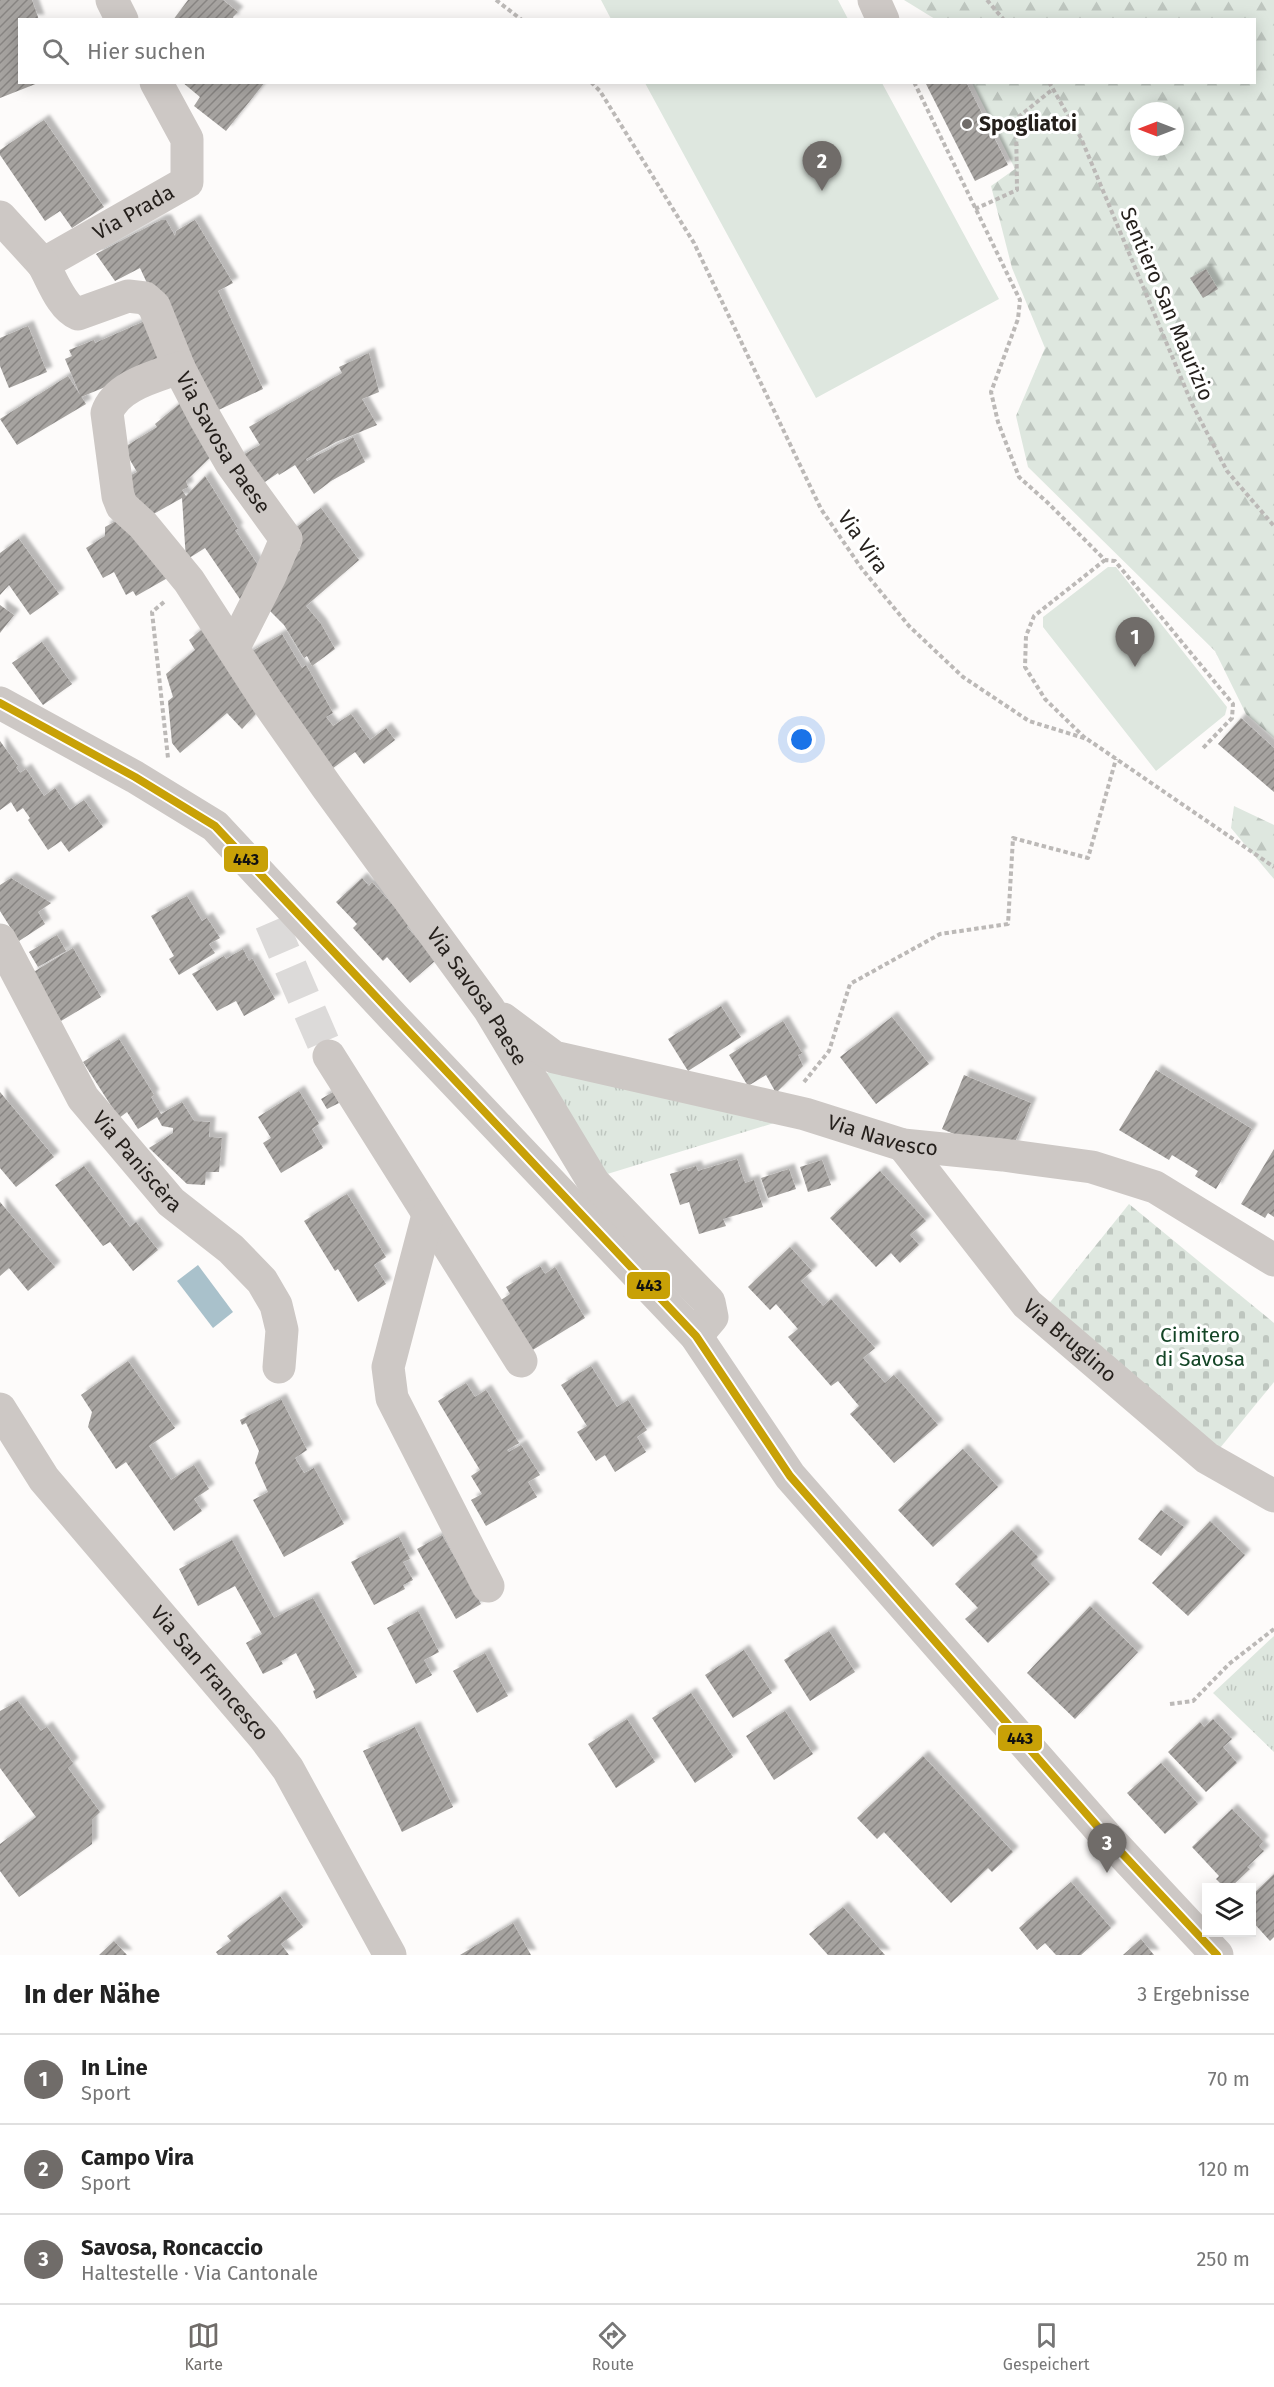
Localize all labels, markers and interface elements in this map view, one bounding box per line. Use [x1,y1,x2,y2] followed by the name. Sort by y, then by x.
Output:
[18,18,1256,84] search box
[39,35,72,68] icon: search
[87,38,206,65] text: Hier suchen
[1130,102,1184,156] north arrow
[979,111,1077,137] place label: Spogliatoi
[960,117,974,131] marker: Spogliatoi
[802,142,842,191] pin: 2
[88,179,179,246] street label: Via Prada
[1114,203,1220,405] street label: Sentiero San Maurizio
[170,367,276,519] street label: Via Savosa Paese
[832,505,894,579] street label: Via Vira
[1116,618,1154,667] pin: 1
[787,725,816,754] your location
[223,845,269,873] line badge: 443
[233,850,259,869] text: 443
[421,922,533,1070] street label: Via Savosa Paese
[87,1106,187,1218] street label: Via Paniscèra
[824,1109,939,1161] street label: Via Navesco
[626,1271,671,1300] line badge: 443
[636,1276,662,1295] text: 443
[1018,1293,1122,1388] street label: Via Bruglino
[1155,1322,1245,1372] park label: Cimitero di Savosa
[145,1601,274,1746] street label: Via San Francesco
[997,1724,1043,1752] line badge: 443
[1007,1729,1033,1748] text: 443
[1088,1824,1126,1873] pin: 3
[1202,1883,1256,1937] map controls
[1202,1883,1256,1937] button: layers
[24,1979,160,2010] text: In der Nähe
[1137,1982,1250,2006] text: 3 Ergebnisse
[81,2054,148,2081] text: In Line
[39,2067,48,2091] text: 1
[1208,2067,1250,2091] text: 70 m
[81,2081,130,2105] text: Sport
[81,2144,194,2171] text: Campo Vira
[38,2157,49,2181] text: 2
[1198,2157,1250,2181] text: 120 m
[81,2171,130,2195] text: Sport
[81,2234,263,2261] text: Savosa, Roncaccio
[38,2247,49,2271] text: 3
[1196,2247,1250,2271] text: 250 m
[81,2261,318,2285] text: Haltestelle · Via Cantonale
[184,2319,223,2374] tab: Karte
[592,2319,634,2374] tab: Route
[1003,2319,1090,2374] tab: Gespeichert

